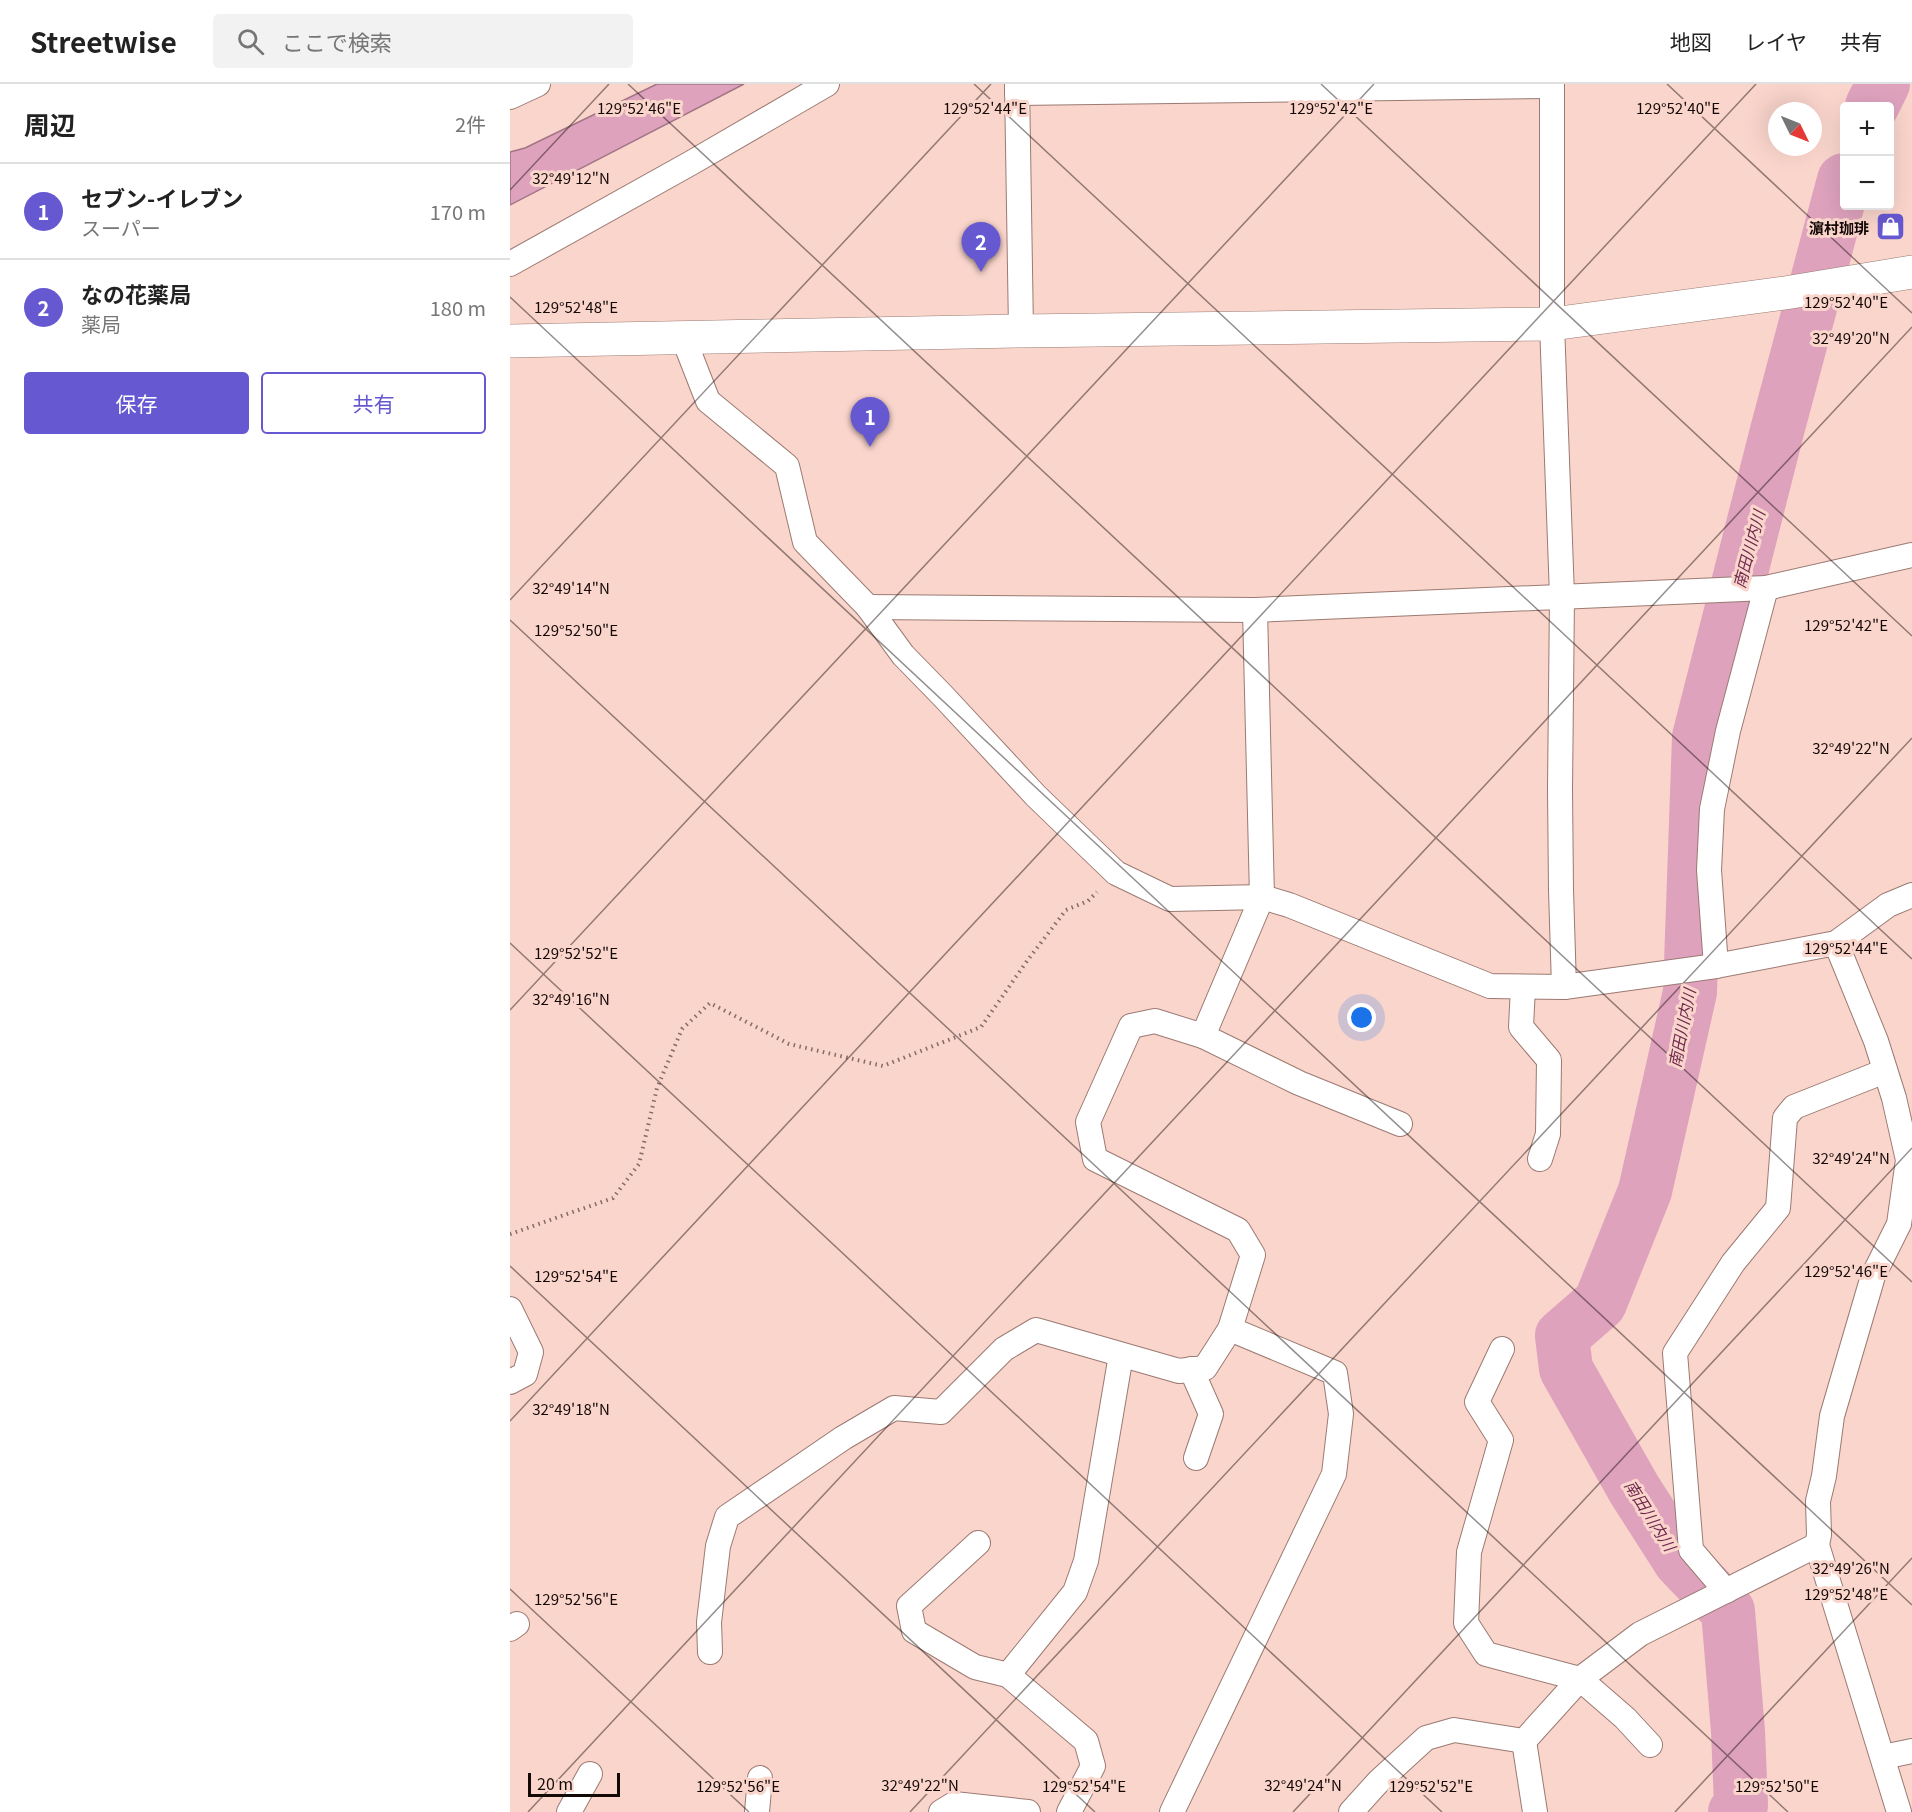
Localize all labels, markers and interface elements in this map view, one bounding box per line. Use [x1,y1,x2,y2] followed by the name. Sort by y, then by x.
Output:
[213,14,633,68] search box
[30,21,177,61] text: Streetwise
[234,25,267,58] icon: search
[282,25,392,57] text: ここで検索
[1670,26,1712,56] text: 地図
[1745,26,1807,56] text: レイヤ
[1840,26,1882,56] text: 共有
[597,97,681,118] text: 129°52'46"E
[943,97,1027,118] text: 129°52'44"E
[1289,97,1373,118] text: 129°52'42"E
[1636,97,1720,118] text: 129°52'40"E
[1768,102,1822,156] north arrow
[1840,102,1894,210] map controls
[1840,102,1894,156] button: +
[24,105,76,142] text: 周辺
[455,109,486,138] text: 2件
[1840,156,1894,210] button: −
[532,167,610,188] text: 32°49'12"N
[81,181,243,213] text: セブン-イレブン
[38,197,49,226] text: 1
[430,197,486,226] text: 170 m
[1874,211,1906,243] shop icon: 濵村珈琲
[81,213,161,242] text: スーパー
[1809,217,1869,238] place label: 濵村珈琲
[962,222,1000,272] pin: 2
[81,277,191,309] text: なの花薬局
[1804,291,1888,312] text: 129°52'40"E
[38,293,49,322] text: 2
[430,293,486,322] text: 180 m
[534,296,618,317] text: 129°52'48"E
[81,309,121,338] text: 薬局
[1812,327,1890,348] text: 32°49'20"N
[24,372,249,434] button: 保存
[261,372,486,434] button: 共有
[850,398,890,447] pin: 1
[1726,505,1770,591] water label: 南田川内川
[532,577,610,598] text: 32°49'14"N
[1804,614,1888,635] text: 129°52'42"E
[534,619,618,640] text: 129°52'50"E
[1812,737,1890,758] text: 32°49'22"N
[1804,937,1888,958] text: 129°52'44"E
[534,942,618,963] text: 129°52'52"E
[1662,984,1701,1070] water label: 南田川内川
[532,988,610,1009] text: 32°49'16"N
[1347,1003,1376,1032] your location
[1812,1147,1890,1168] text: 32°49'24"N
[1804,1260,1888,1281] text: 129°52'46"E
[534,1265,618,1286] text: 129°52'54"E
[532,1398,610,1419] text: 32°49'18"N
[1620,1475,1683,1557] water label: 南田川内川
[1812,1557,1890,1578] text: 32°49'26"N
[1804,1583,1888,1604] text: 129°52'48"E
[534,1588,618,1609] text: 129°52'56"E
[528,1770,620,1798] scale bar
[537,1771,573,1795] text: 20 m
[881,1774,959,1795] text: 32°49'22"N
[1264,1774,1342,1795] text: 32°49'24"N
[696,1775,780,1796] text: 129°52'56"E
[1042,1775,1126,1796] text: 129°52'54"E
[1389,1775,1473,1796] text: 129°52'52"E
[1735,1775,1819,1796] text: 129°52'50"E

